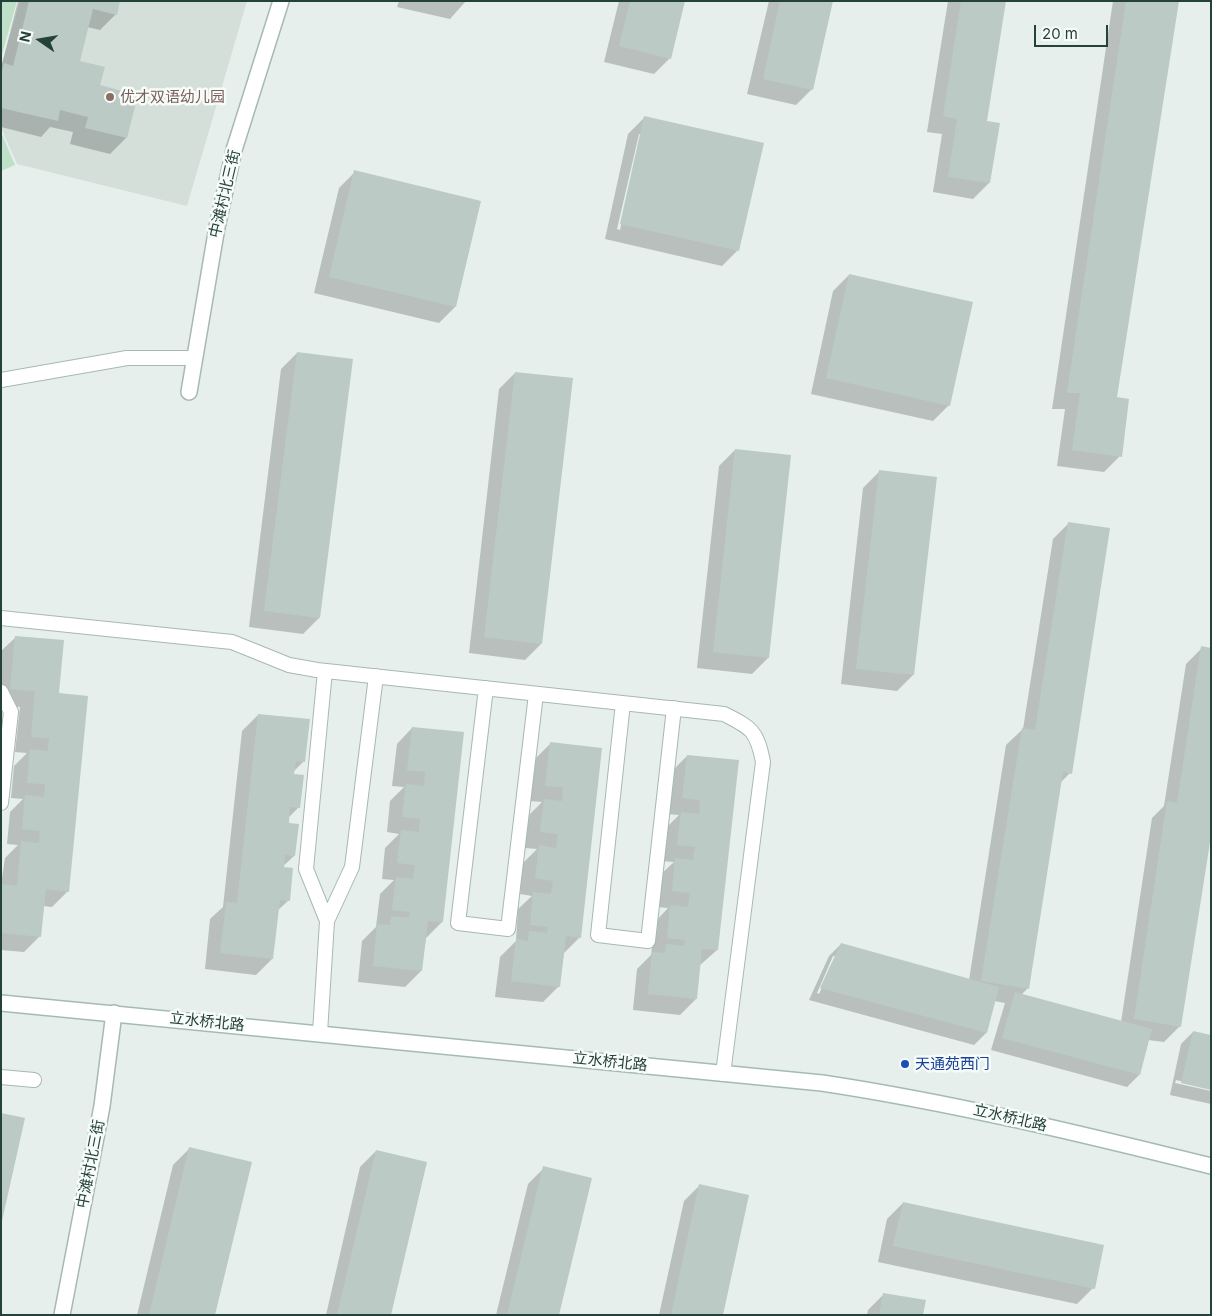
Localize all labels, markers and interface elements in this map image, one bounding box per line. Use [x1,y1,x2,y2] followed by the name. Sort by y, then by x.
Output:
[15,15,65,65] north arrow
[1037,15,1111,47] scale bar
[1042,24,1078,43] text: 20 m
[15,29,34,44] text: N
[120,88,225,106] place label: 优才双语幼儿园
[104,91,116,103] marker: 优才双语幼儿园
[206,148,244,240] street label: 中滩村北三街
[169,1009,245,1035] street label: 立水桥北路
[572,1049,648,1075] street label: 立水桥北路
[915,1055,990,1073] place label: 天通苑西门
[899,1058,911,1070] marker: 天通苑西门
[971,1101,1049,1135] street label: 立水桥北路
[74,1118,108,1210] street label: 中滩村北三街

